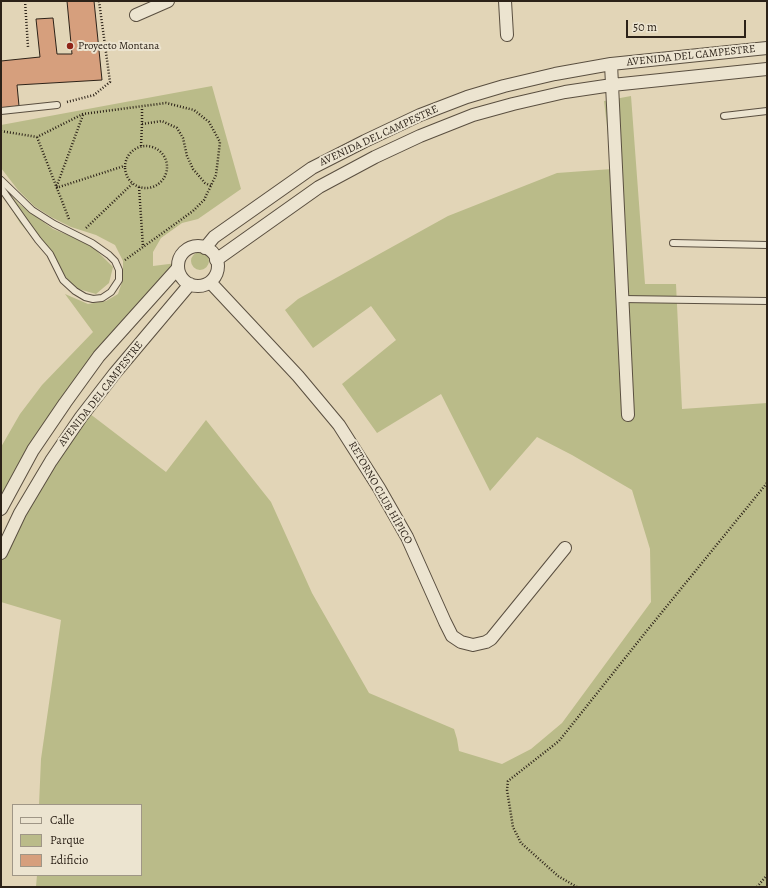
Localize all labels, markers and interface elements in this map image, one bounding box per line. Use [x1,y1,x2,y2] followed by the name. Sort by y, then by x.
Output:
[628,12,748,38] scale bar
[633,19,657,35] text: 50 m
[78,39,159,53] place label: Proyecto Montana
[65,41,75,51] marker: Proyecto Montana
[626,43,756,69] street label: AVENIDA DEL CAMPESTRE
[318,103,440,169] street label: AVENIDA DEL CAMPESTRE
[56,339,146,449] street label: AVENIDA DEL CAMPESTRE
[345,439,415,547] street label: RETORNO CLUB HÍPICO
[12,804,142,876] legend
[50,812,74,828] text: Calle
[50,832,85,848] text: Parque
[50,852,88,868] text: Edificio

